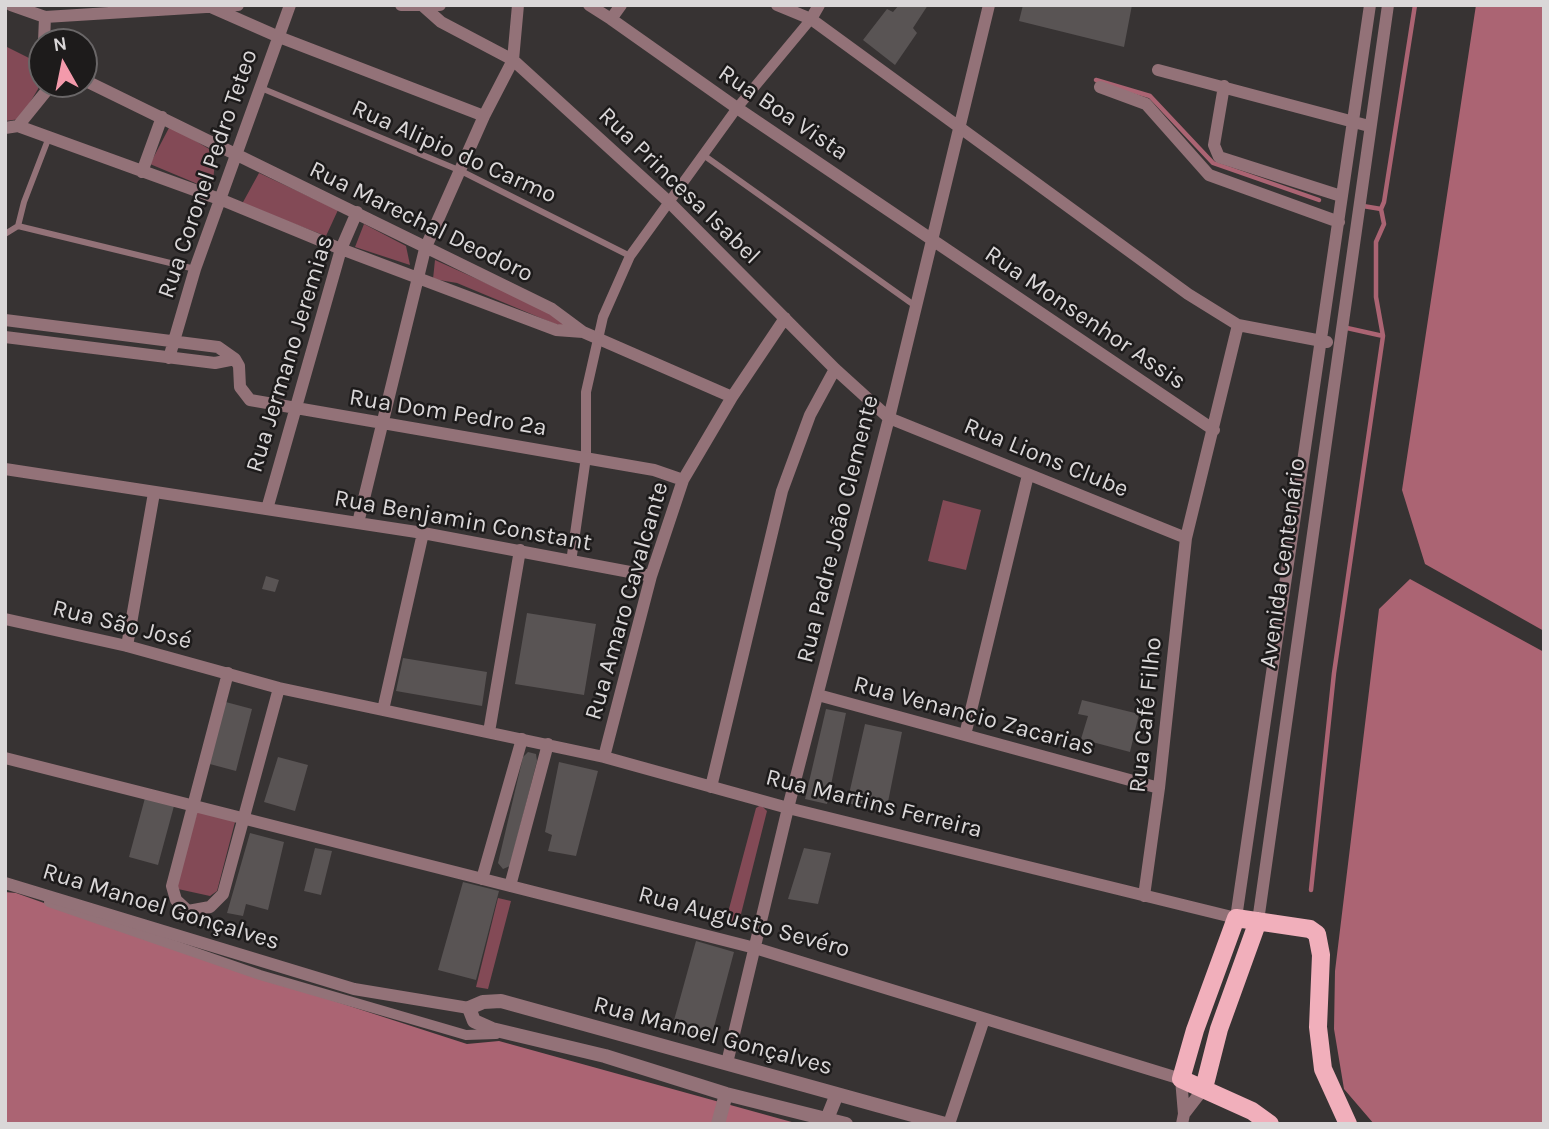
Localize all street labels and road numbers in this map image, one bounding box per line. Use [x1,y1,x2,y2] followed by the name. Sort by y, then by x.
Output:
[152,46,264,302] street label: Rua Coronel Pedro Teteo
[713,59,853,167] street label: Rua Boa Vista
[347,94,561,210] street label: Rua Alipio do Carmo
[592,101,766,271] street label: Rua Princesa Isabel
[304,155,538,289] street label: Rua Marechal Deodoro
[240,232,340,476] street label: Rua Jermano Jeremias
[979,240,1191,396] street label: Rua Monsenhor Assis
[347,383,549,443] street label: Rua Dom Pedro 2ª
[791,392,885,666] street label: Rua Padre João Clemente
[960,412,1132,504] street label: Rua Lions Clube
[1254,456,1312,670] street label: Avenida Centenário
[579,479,675,723] street label: Rua Amaro Cavalcante
[332,484,594,558] street label: Rua Benjamin Constant
[49,594,195,656] street label: Rua São José
[1124,636,1168,794] street label: Rua Café Filho
[850,670,1098,762] street label: Rua Venancio Zacarias
[763,763,985,845] street label: Rua Martins Ferreira
[39,857,283,957] street label: Rua Manoel Gonçalves
[635,880,853,964] street label: Rua Augusto Sevéro
[590,990,836,1082] street label: Rua Manoel Gonçalves

